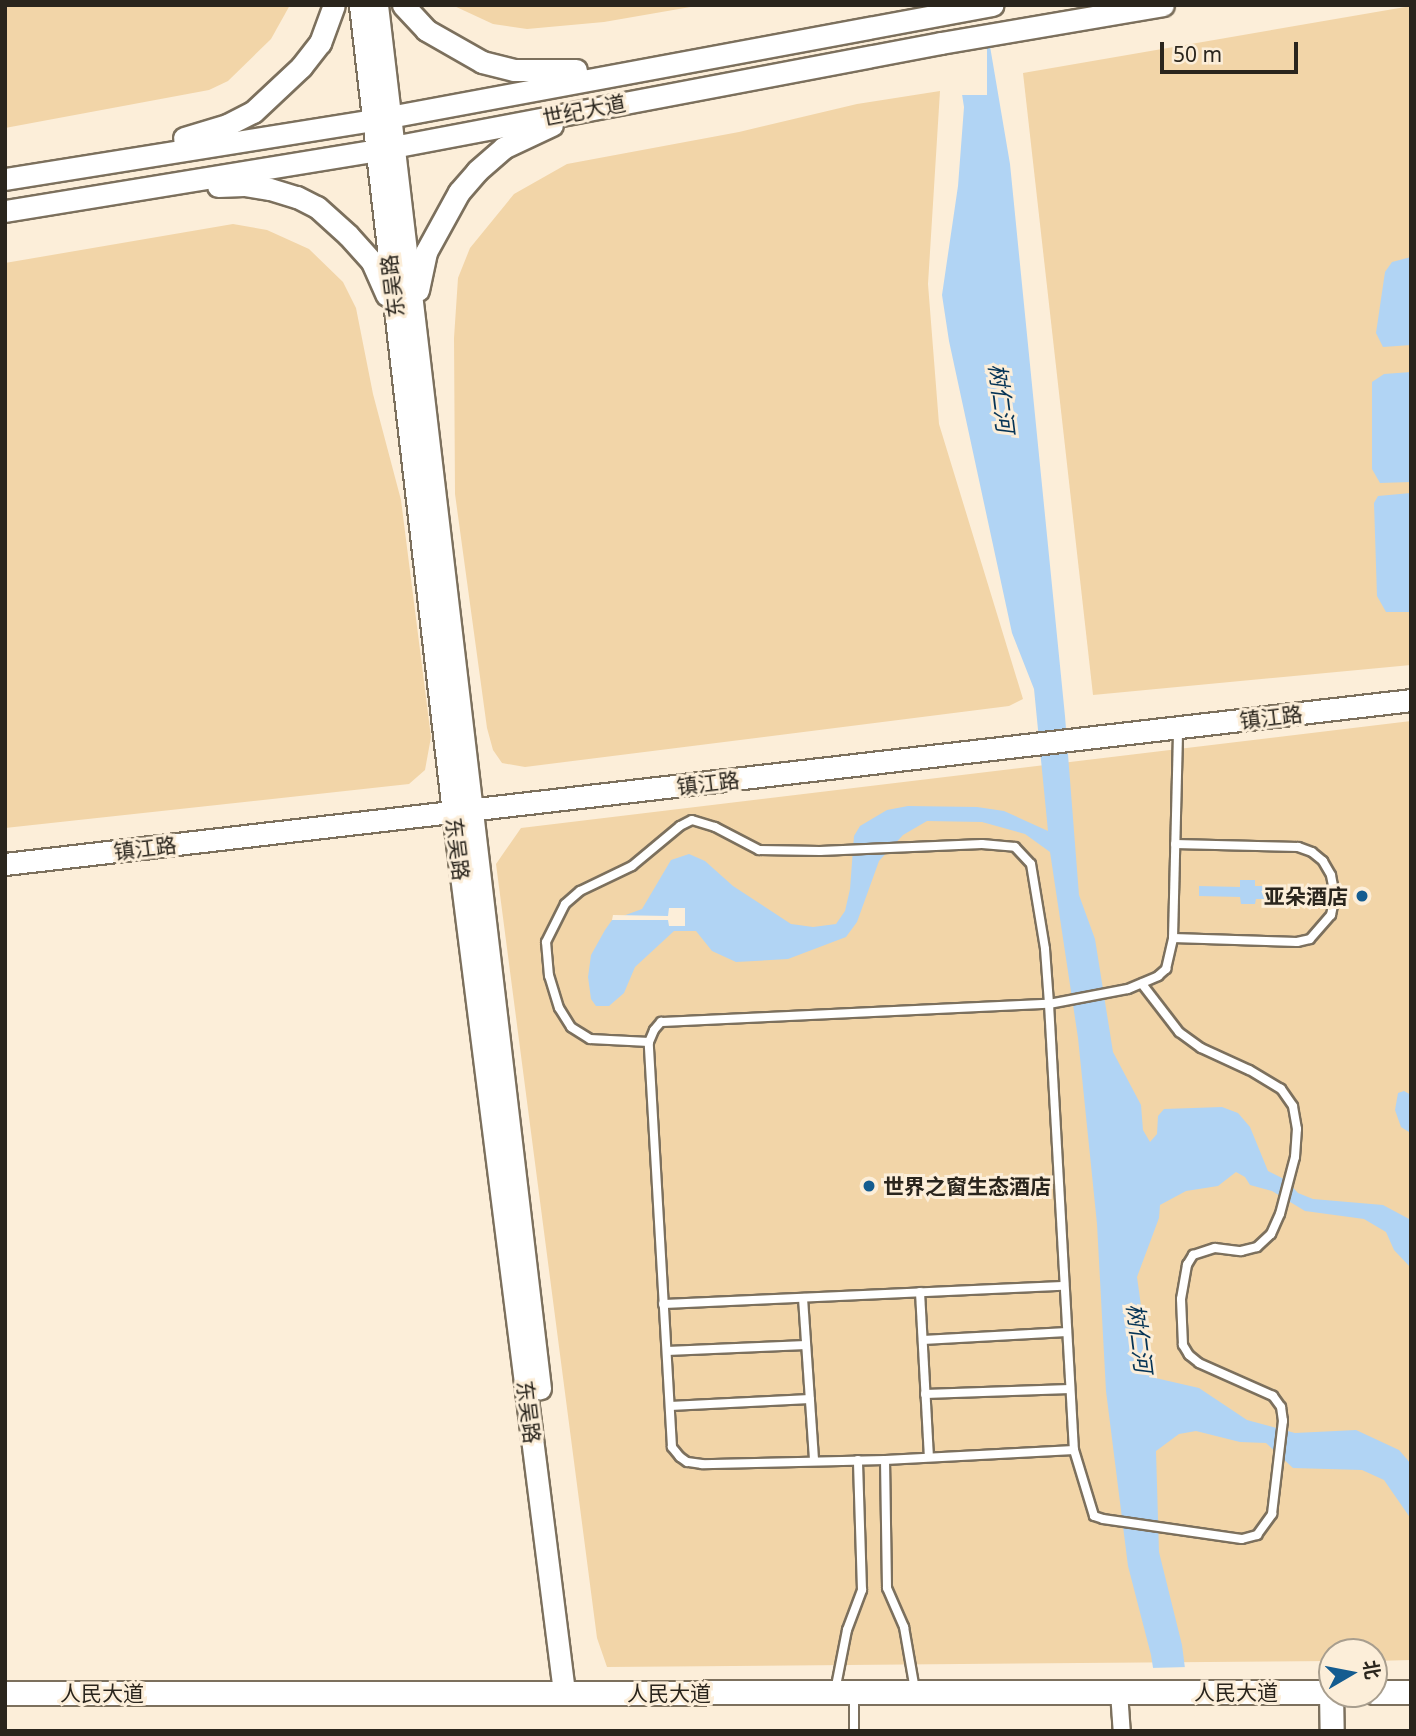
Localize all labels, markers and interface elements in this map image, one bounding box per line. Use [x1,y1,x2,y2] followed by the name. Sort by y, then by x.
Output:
[1164,28,1302,72] scale bar
[1173,40,1222,68] text: 50 m
[540,90,628,130] street label: 世纪大道
[376,253,408,319] street label: 东吴路
[984,362,1020,434] water label: 树仁河
[1238,701,1304,733] street label: 镇江路
[675,767,741,799] street label: 镇江路
[442,816,474,882] street label: 东吴路
[112,832,178,864] street label: 镇江路
[1264,883,1348,909] place label: 亚朵酒店
[1354,888,1370,904] marker: 亚朵酒店
[883,1173,1051,1199] place label: 世界之窗生态酒店
[861,1178,877,1194] marker: 世界之窗生态酒店
[1122,1302,1158,1374] water label: 树仁河
[513,1379,545,1445] street label: 东吴路
[1318,1638,1388,1708] north arrow
[1357,1658,1386,1681] text: 北
[1194,1679,1278,1705] street label: 人民大道
[60,1680,144,1706] street label: 人民大道
[627,1680,711,1706] street label: 人民大道

